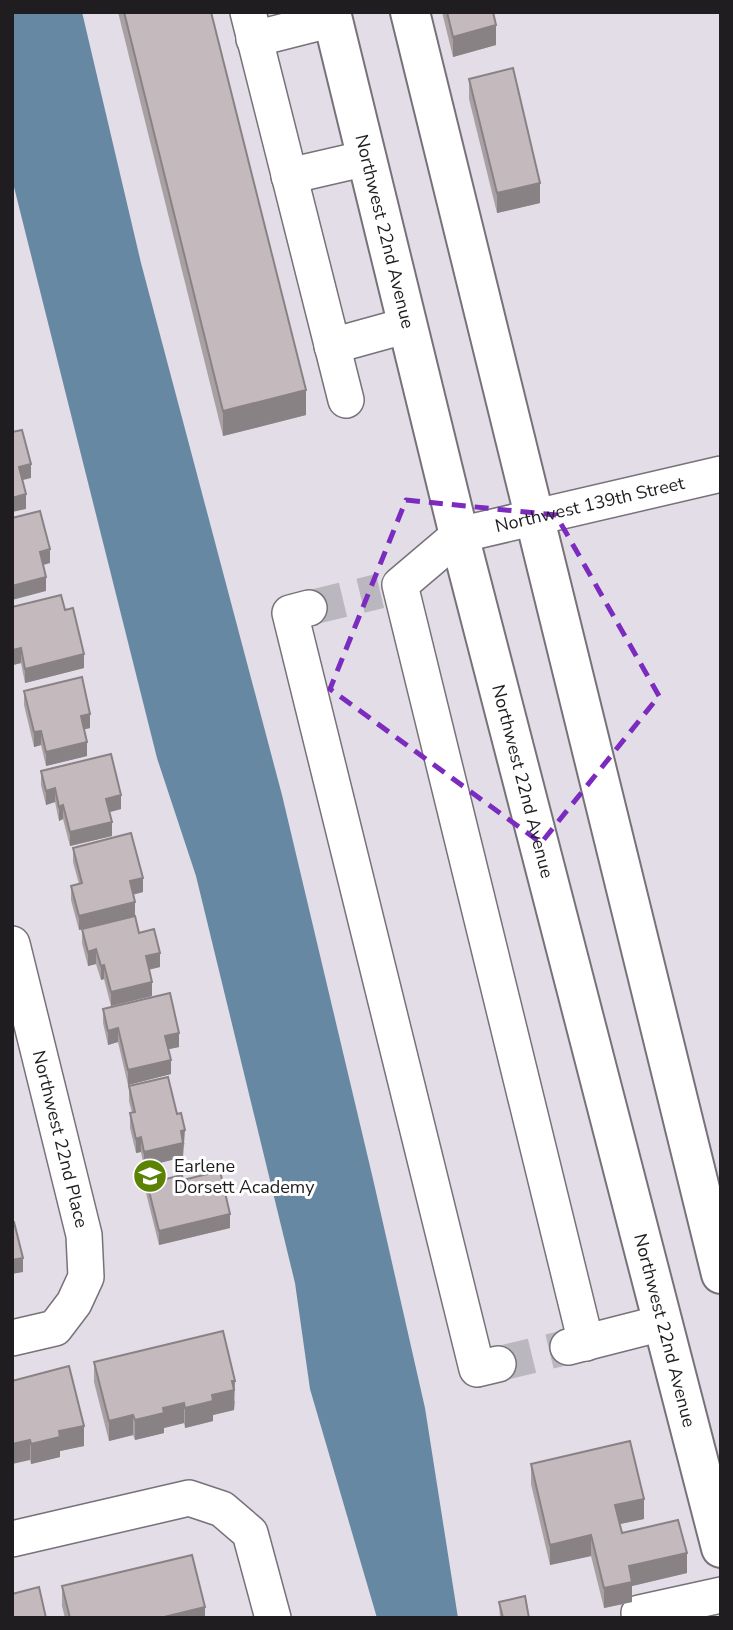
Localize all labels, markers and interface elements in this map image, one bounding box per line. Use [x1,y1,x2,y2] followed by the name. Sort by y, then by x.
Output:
[349,132,420,331] street label: Northwest 22nd Avenue
[493,471,687,538] street label: Northwest 139th Street
[486,682,559,881] street label: Northwest 22nd Avenue
[27,1048,94,1230] street label: Northwest 22nd Place
[174,1154,315,1199] place label: Earlene Dorsett Academy
[131,1157,169,1195] school or university icon: Earlene Dorsett Academy
[628,1231,701,1430] street label: Northwest 22nd Avenue

